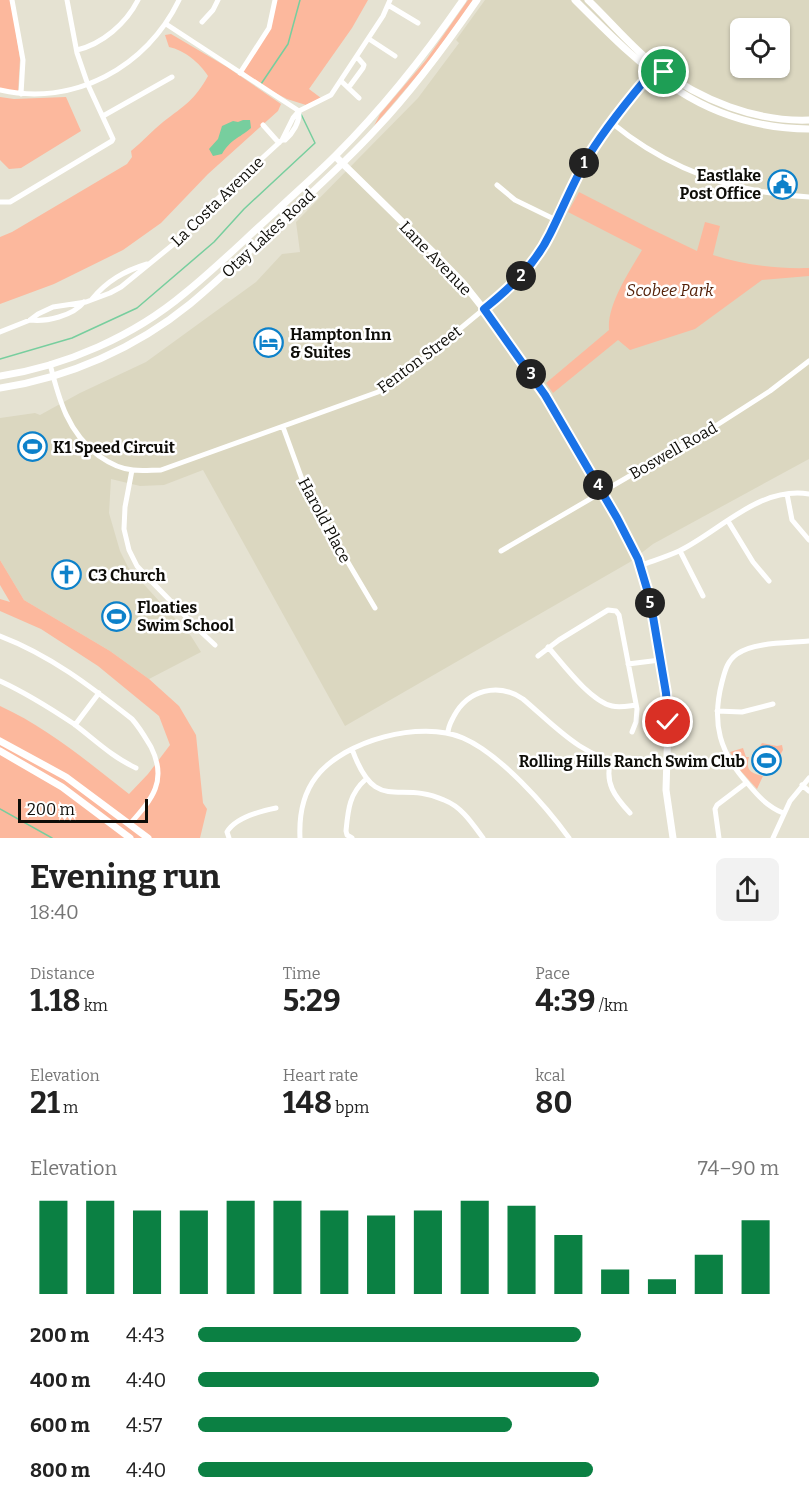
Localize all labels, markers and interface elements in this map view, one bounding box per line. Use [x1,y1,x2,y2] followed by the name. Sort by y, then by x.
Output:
[730,18,790,78] map controls
[730,18,790,78] button: locate
[638,46,689,97] pin
[647,55,680,88] icon: arrive
[569,148,599,178] pin: 1
[167,152,268,250] street label: La Costa Avenue
[581,153,587,172] text: 1
[680,166,761,203] place label: Eastlake Post Office
[766,168,798,200] public building icon: Eastlake Post Office
[218,185,319,281] street label: Otay Lakes Road
[396,217,476,299] street label: Lane Avenue
[506,261,536,291] pin: 2
[516,266,526,285] text: 2
[626,281,714,300] park label: Scobee Park
[373,321,465,397] street label: Fenton Street
[290,325,392,362] place label: Hampton Inn & Suites
[253,327,285,359] hotel icon: Hampton Inn & Suites
[516,359,546,389] pin: 3
[526,364,536,383] text: 3
[626,417,721,483] street label: Boswell Road
[16,431,48,463] sports icon: K1 Speed Circuit
[53,438,176,457] place label: K1 Speed Circuit
[583,470,613,500] pin: 4
[294,474,355,566] street label: Harold Place
[593,475,603,494] text: 4
[51,559,83,591] church icon: C3 Church
[88,566,166,585] place label: C3 Church
[635,588,665,618] pin: 5
[646,593,654,612] text: 5
[137,598,234,635] place label: Floaties Swim School
[100,600,132,632] sports icon: Floaties Swim School
[642,696,693,747] pin
[651,705,684,738] icon: check
[750,745,782,777] sports icon: Rolling Hills Ranch Swim Club
[519,752,745,771] place label: Rolling Hills Ranch Swim Club
[18,796,148,824] scale bar
[27,800,75,819] text: 200 m
[30,857,220,897] text: Evening run
[716,858,779,921] button: share
[30,900,79,924] text: 18:40
[30,964,95,983] text: Distance
[283,964,320,983] text: Time
[535,964,570,983] text: Pace
[30,983,81,1019] text: 1.18
[283,983,341,1019] text: 5:29
[535,983,596,1019] text: 4:39
[81,996,108,1015] text: km
[596,996,628,1015] text: /km
[30,1066,100,1085] text: Elevation
[283,1066,358,1085] text: Heart rate
[535,1066,565,1085] text: kcal
[30,1085,60,1121] text: 21
[283,1085,332,1121] text: 148
[535,1085,572,1121] text: 80
[60,1098,78,1117] text: m
[332,1098,369,1117] text: bpm
[30,1156,117,1180] text: Elevation
[698,1156,779,1180] text: 74–90 m
[30,1323,89,1347] text: 200 m
[126,1323,165,1347] text: 4:43
[30,1368,90,1392] text: 400 m
[126,1368,166,1392] text: 4:40
[30,1413,90,1437] text: 600 m
[126,1413,162,1437] text: 4:57
[30,1458,90,1482] text: 800 m
[126,1458,166,1482] text: 4:40

